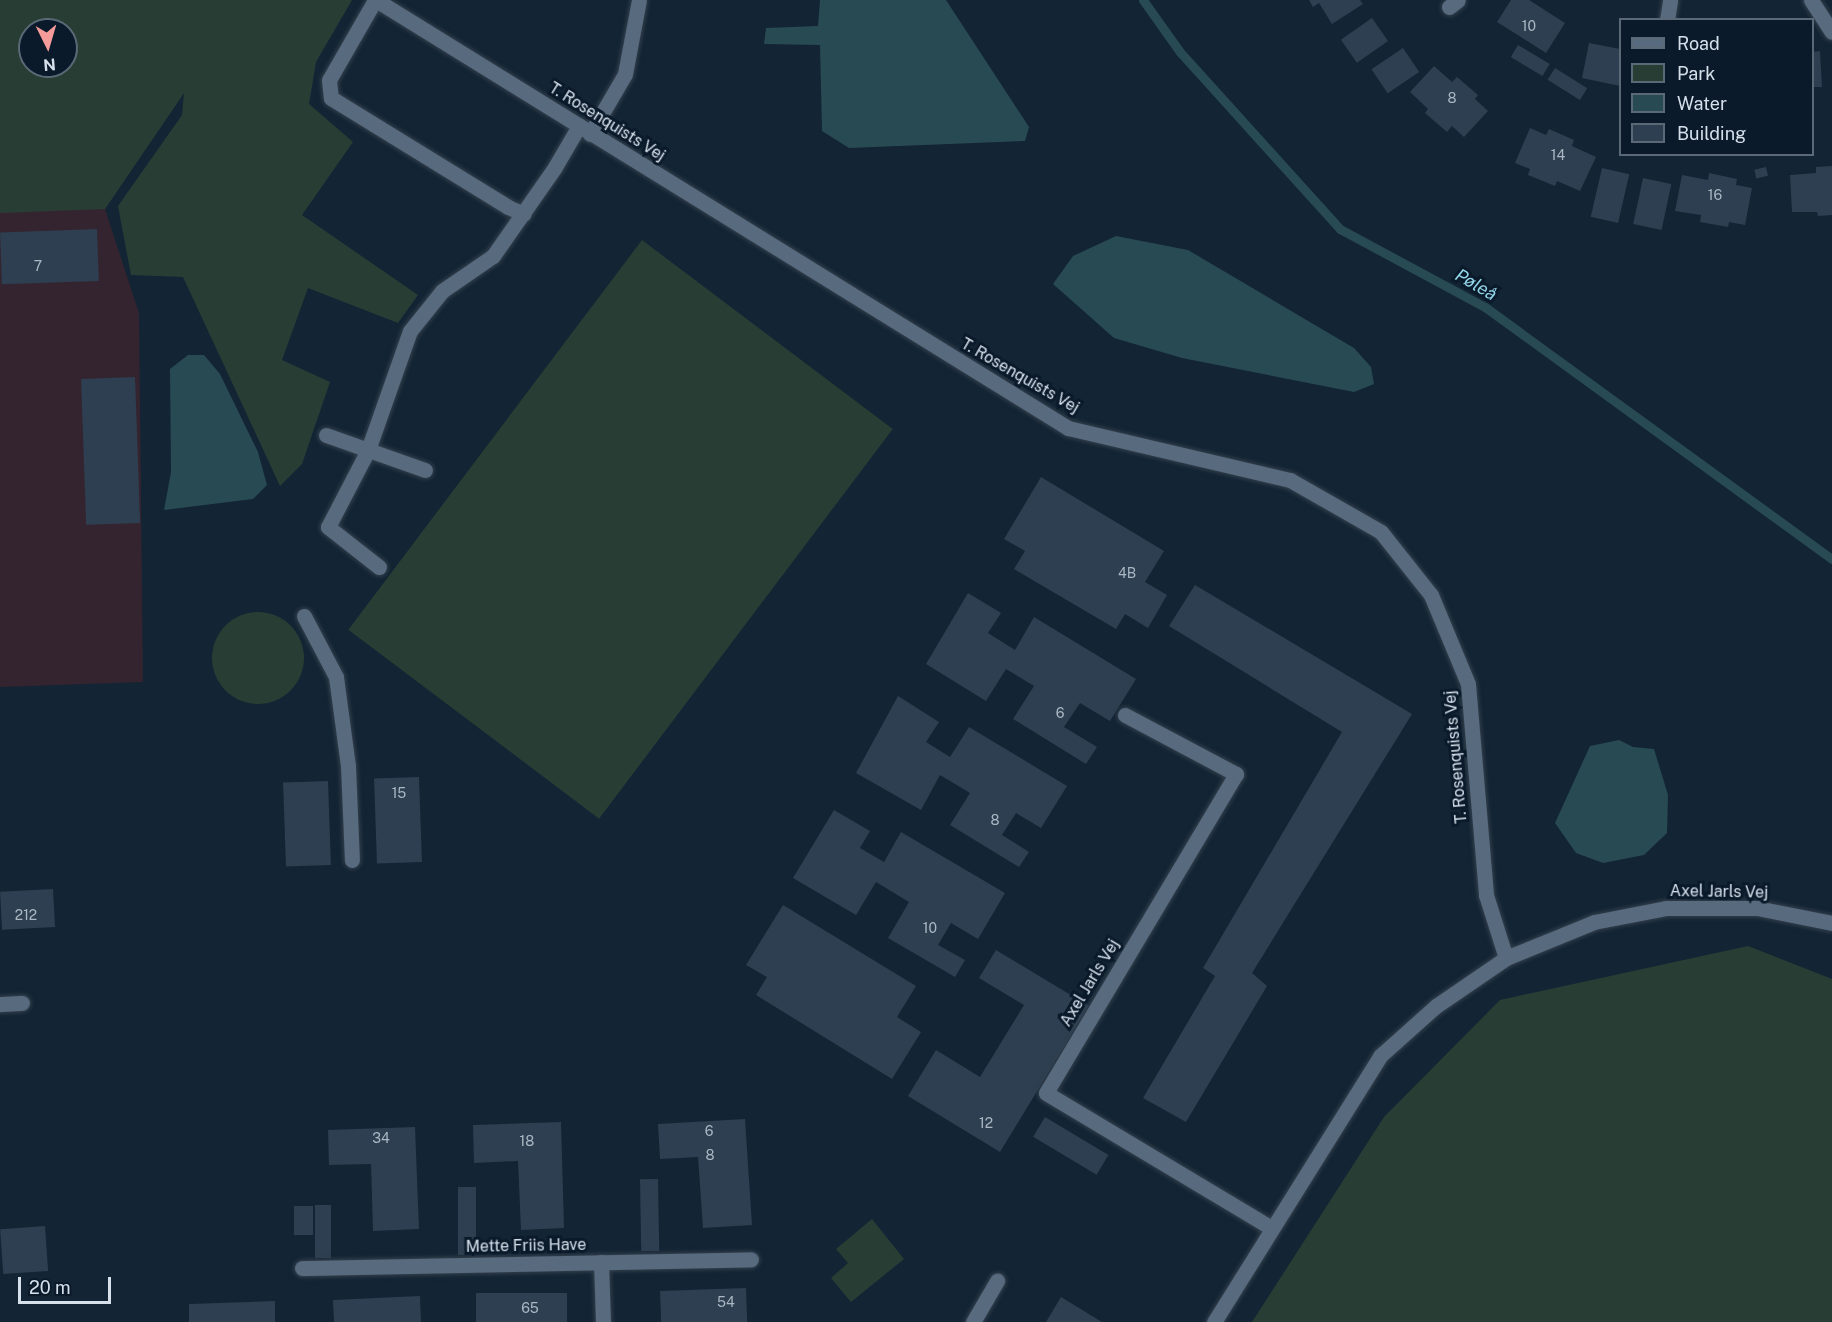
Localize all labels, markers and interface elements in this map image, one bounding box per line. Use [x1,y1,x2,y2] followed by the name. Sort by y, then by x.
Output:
[18,18,78,78] north arrow
[1522,18,1536,34] house number: 10
[1619,18,1814,156] legend
[1677,33,1720,54] text: Road
[42,54,57,74] text: N
[1677,63,1715,84] text: Park
[545,78,669,166] street label: T. Rosenquists Vej
[1447,90,1457,106] house number: 8
[1677,93,1727,114] text: Water
[1677,123,1746,144] text: Building
[1551,147,1565,163] house number: 14
[1708,187,1722,203] house number: 16
[34,258,42,274] house number: 7
[1451,264,1501,306] water label: Pøleå
[957,334,1083,418] street label: T. Rosenquists Vej
[1118,565,1136,581] house number: 4B
[1441,689,1471,825] street label: T. Rosenquists Vej
[1056,705,1064,721] house number: 6
[392,785,406,801] house number: 15
[990,812,1000,828] house number: 8
[1669,882,1769,902] street label: Axel Jarls Vej
[15,907,37,923] house number: 212
[923,920,937,936] house number: 10
[1056,936,1124,1030] street label: Axel Jarls Vej
[979,1115,993,1131] house number: 12
[705,1123,713,1139] house number: 6
[372,1130,390,1146] house number: 34
[520,1133,534,1149] house number: 18
[705,1147,715,1163] house number: 8
[466,1235,586,1257] street label: Mette Friis Have
[21,1265,114,1303] scale bar
[29,1277,71,1298] text: 20 m
[717,1294,735,1310] house number: 54
[521,1300,539,1316] house number: 65

